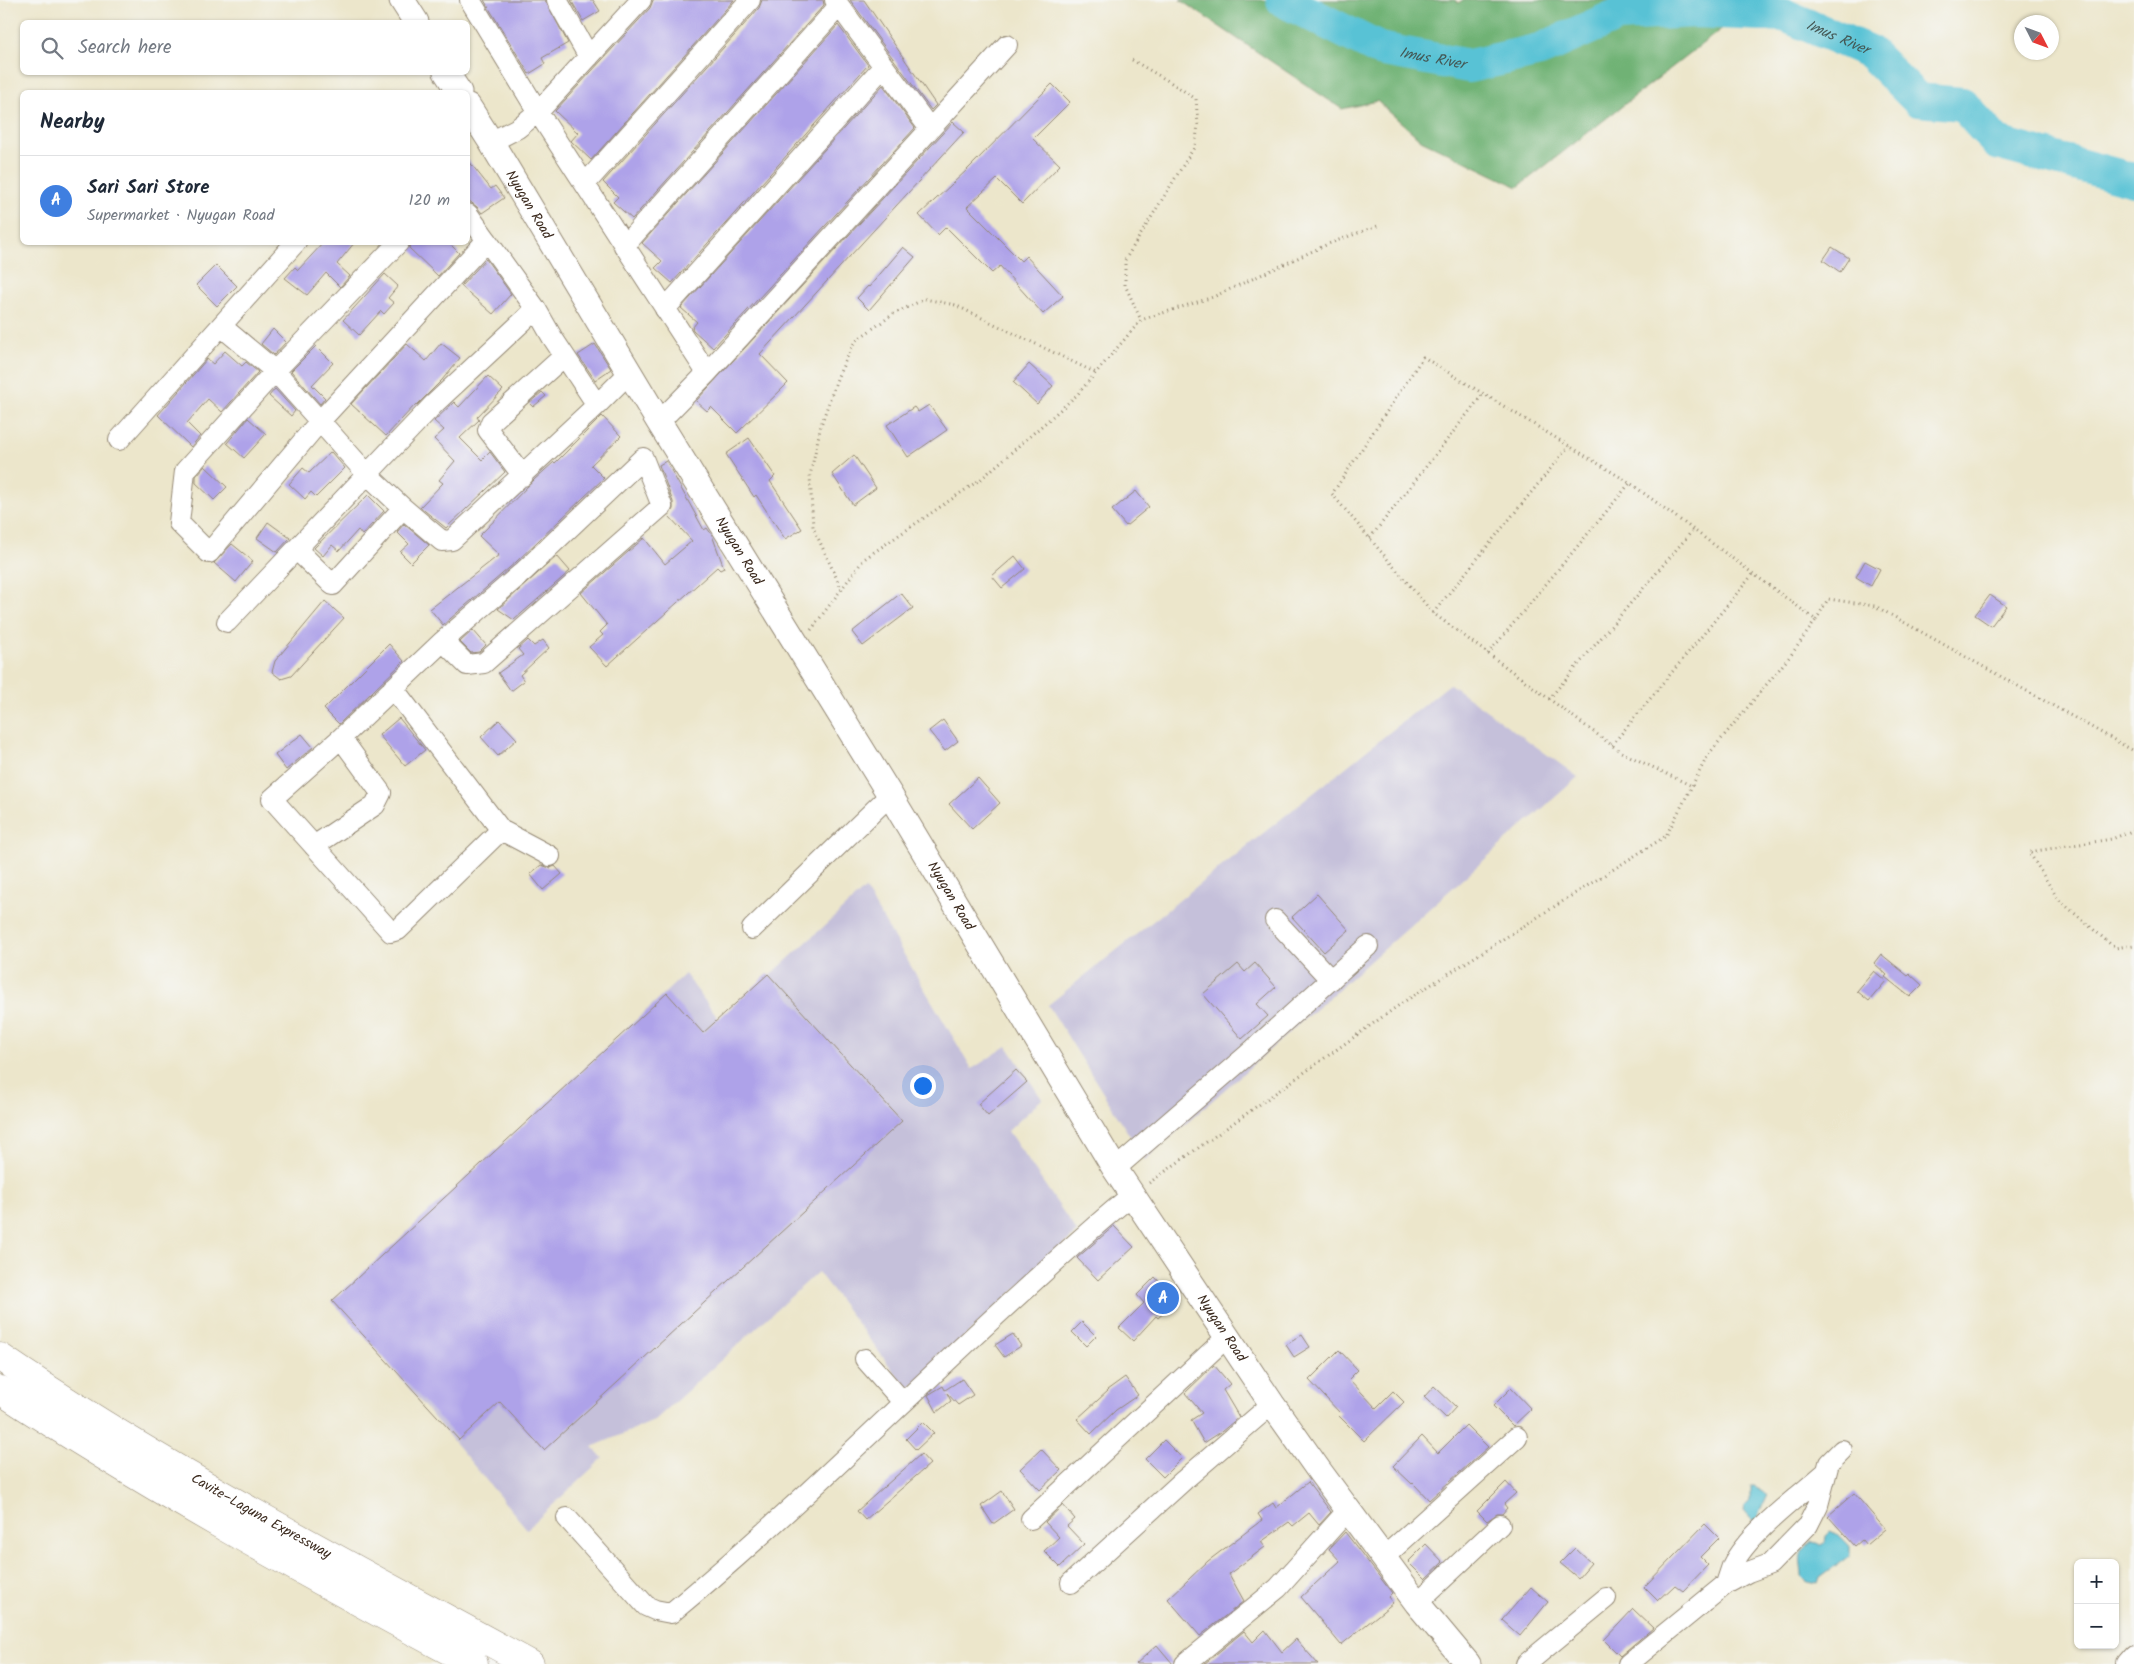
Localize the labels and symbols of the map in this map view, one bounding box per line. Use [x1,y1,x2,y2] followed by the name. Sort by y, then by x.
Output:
[1802,14,1876,63] water label: Imus River
[2014,15,2059,60] north arrow
[1397,41,1470,78] water label: Imus River
[499,166,559,244] street label: Nyugan Road
[709,512,769,590] street label: Nyugan Road
[922,857,981,936] street label: Nyugan Road
[910,1073,936,1099] your location
[1147,1279,1179,1317] pin: A
[1191,1290,1253,1367] street label: Nyugan Road
[187,1468,336,1565] street label: Cavite–Laguna Expressway

